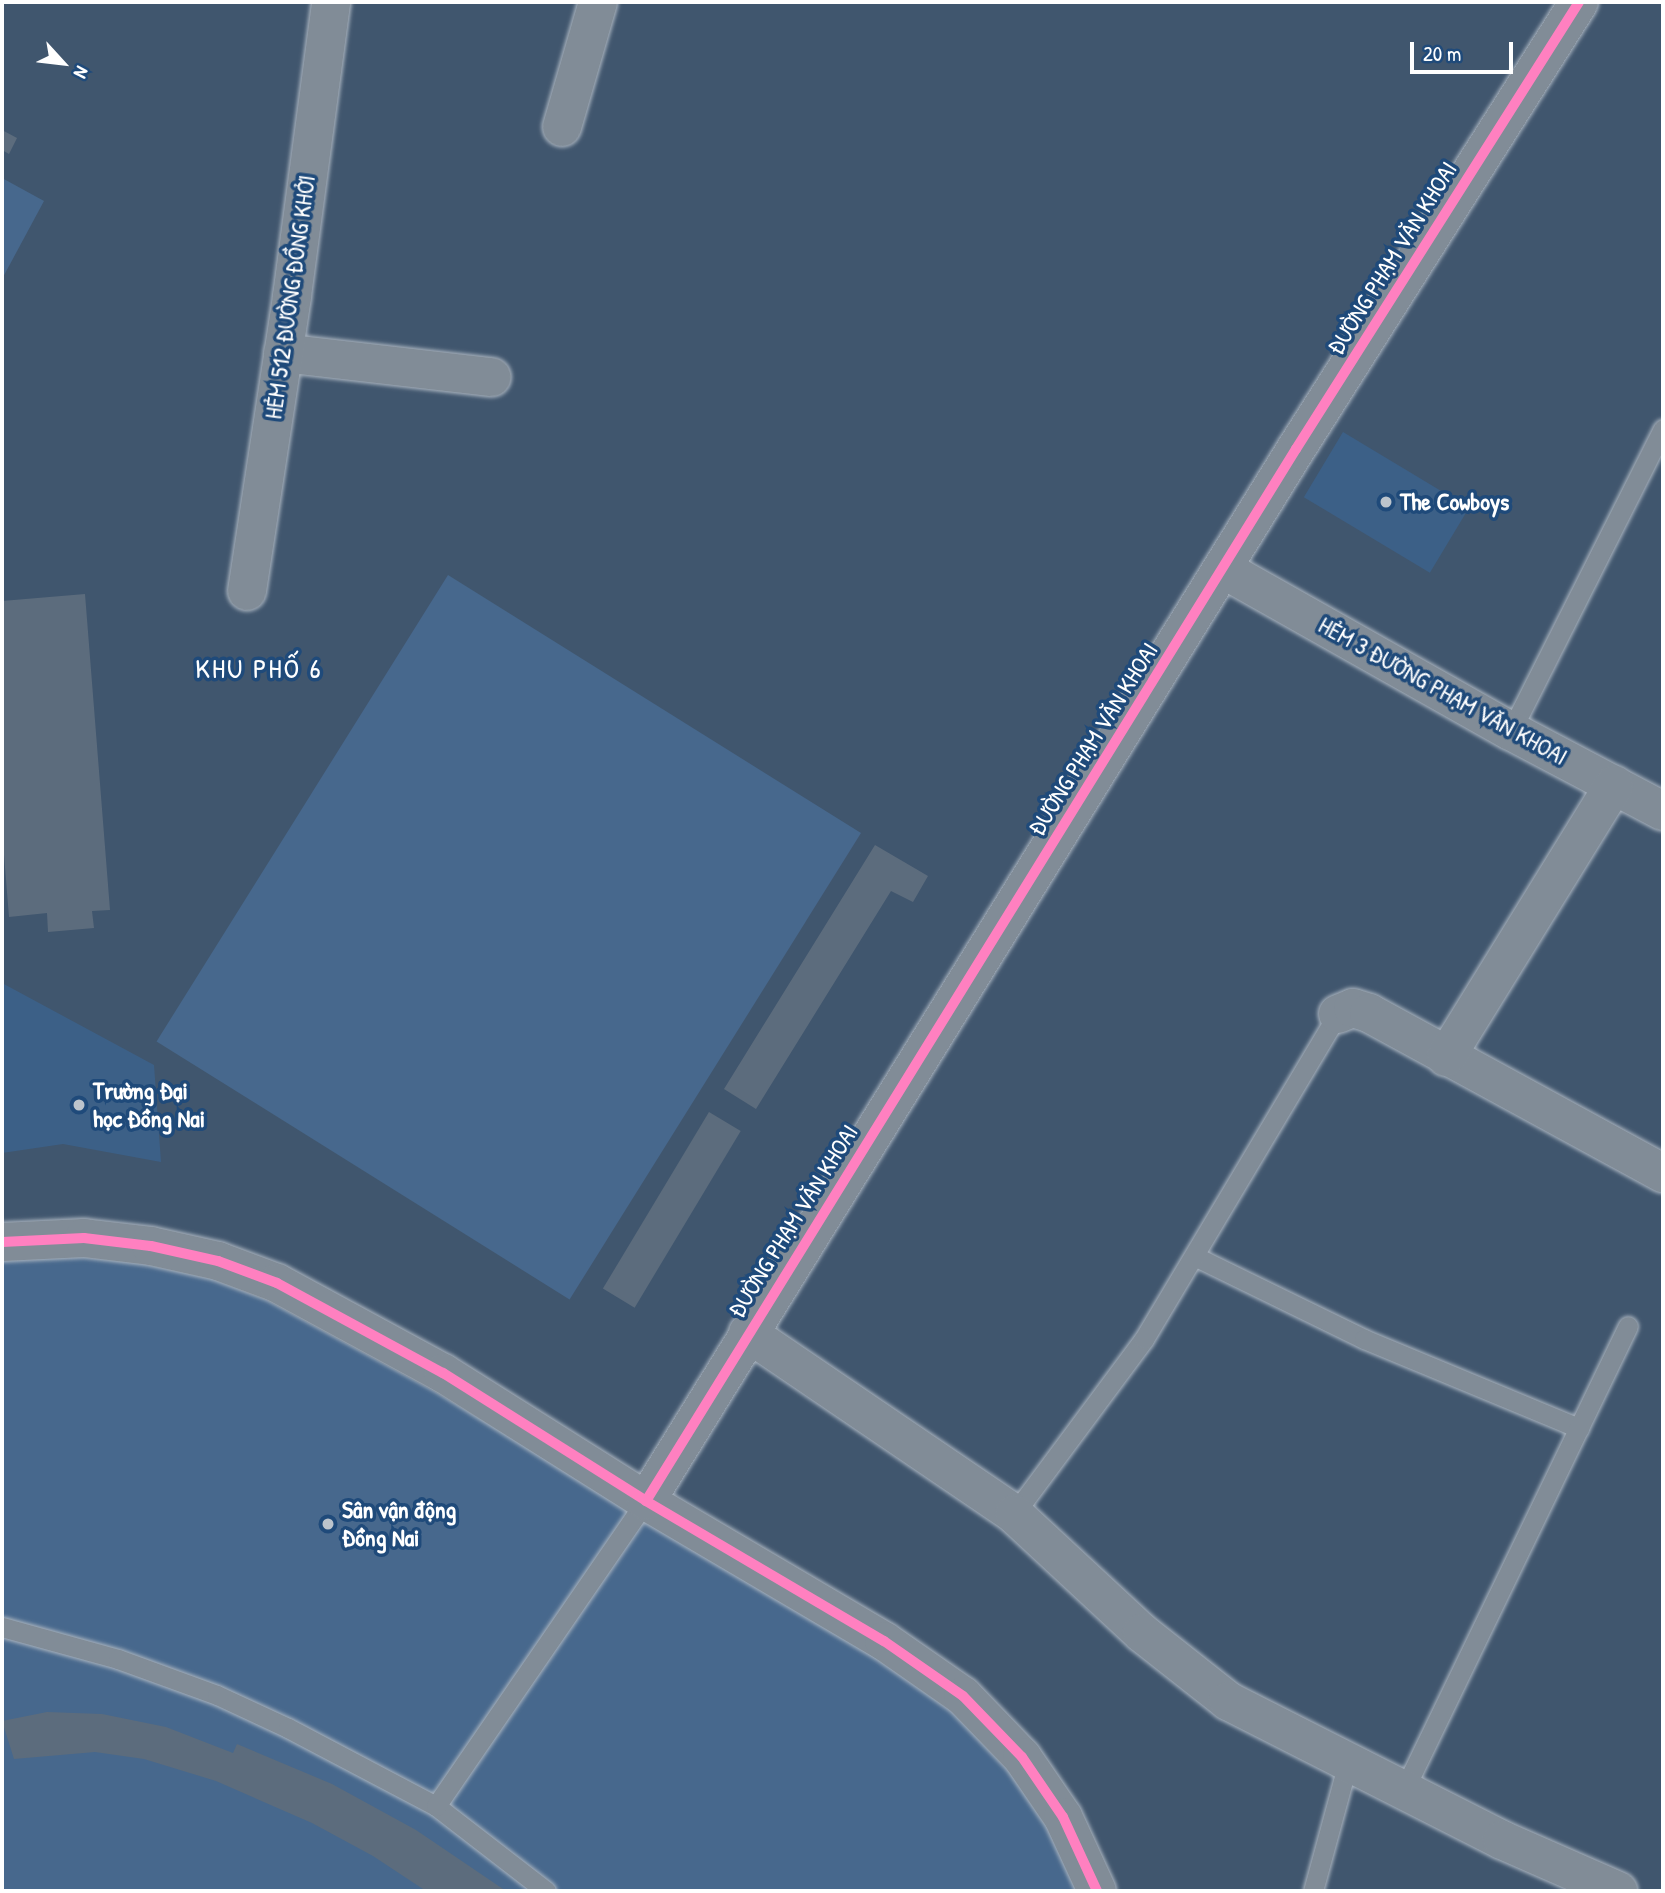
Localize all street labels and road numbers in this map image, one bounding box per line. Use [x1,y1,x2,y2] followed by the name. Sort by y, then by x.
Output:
[1321,156,1463,360] street label: ĐƯỜNG PHẠM VĂN KHOAI
[259,173,321,421] street label: HẺM 512 ĐƯỜNG ĐỒNG KHỞI
[1314,611,1572,771] street label: HẺM 3 ĐƯỜNG PHẠM VĂN KHOAI
[1022,637,1164,841] street label: ĐƯỜNG PHẠM VĂN KHOAI
[722,1119,864,1323] street label: ĐƯỜNG PHẠM VĂN KHOAI

